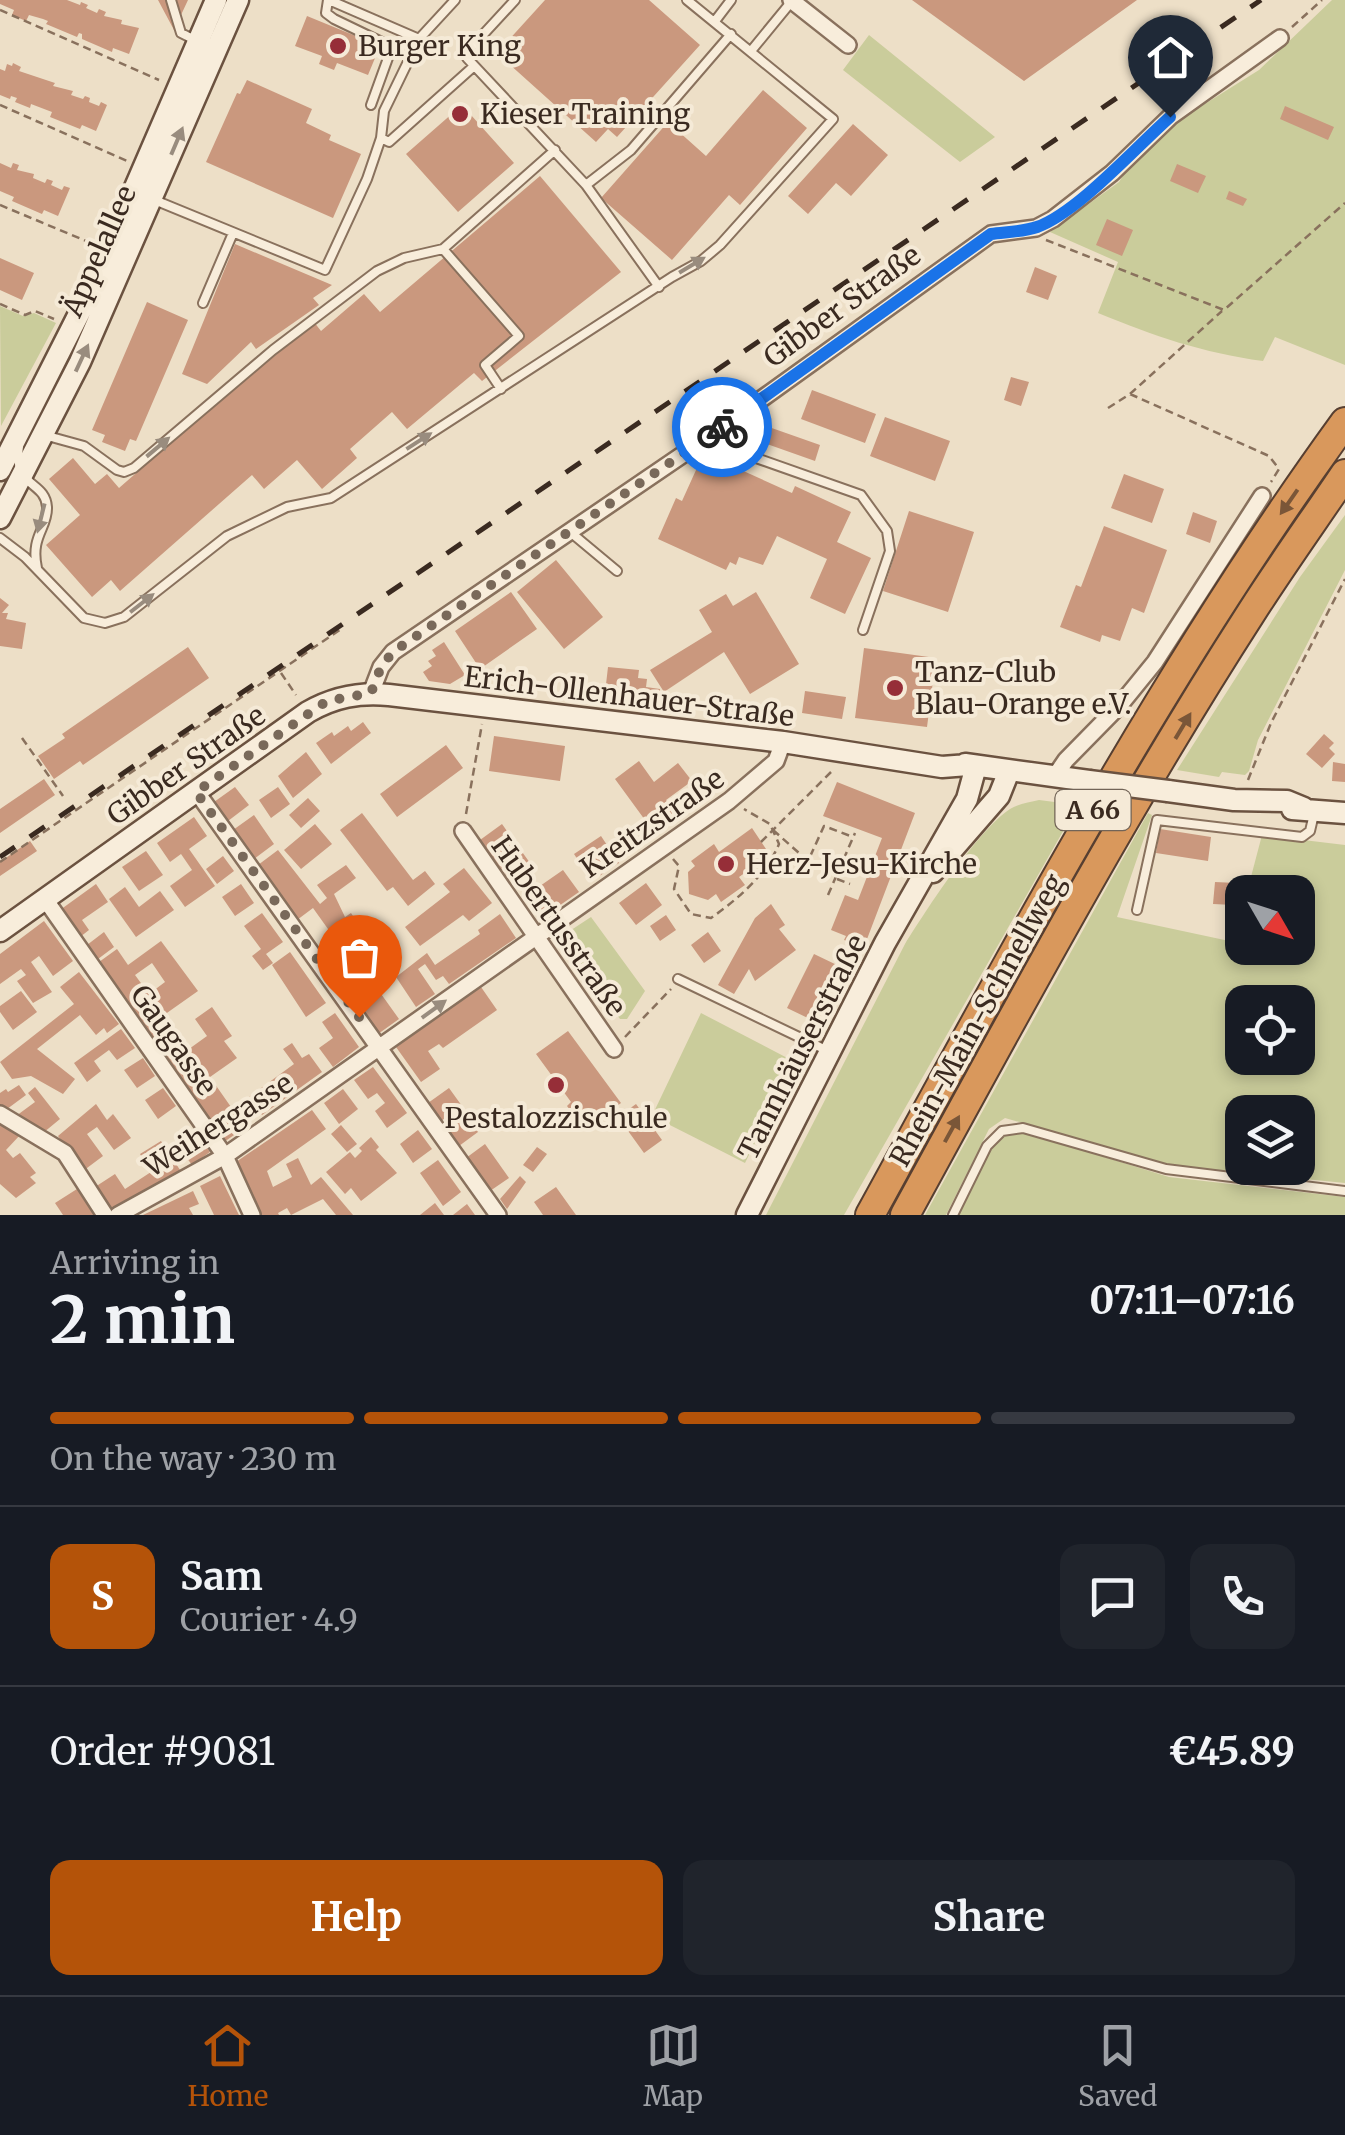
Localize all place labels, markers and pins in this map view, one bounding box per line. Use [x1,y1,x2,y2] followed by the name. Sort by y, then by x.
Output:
[1128,15,1213,118] pin
[358,28,521,64] place label: Burger King
[327,35,349,57] marker: Burger King
[480,96,690,132] place label: Kieser Training
[449,103,471,125] marker: Kieser Training
[915,654,1132,722] place label: Tanz-Club Blau-Orange e.V.
[884,677,906,699] marker: Tanz-Club Blau-Orange e.V.
[746,846,977,882] place label: Herz-Jesu-Kirche
[715,853,737,875] marker: Herz-Jesu-Kirche
[317,915,402,1018] pin
[545,1074,567,1096] marker: Pestalozzischule
[445,1100,667,1136] place label: Pestalozzischule

